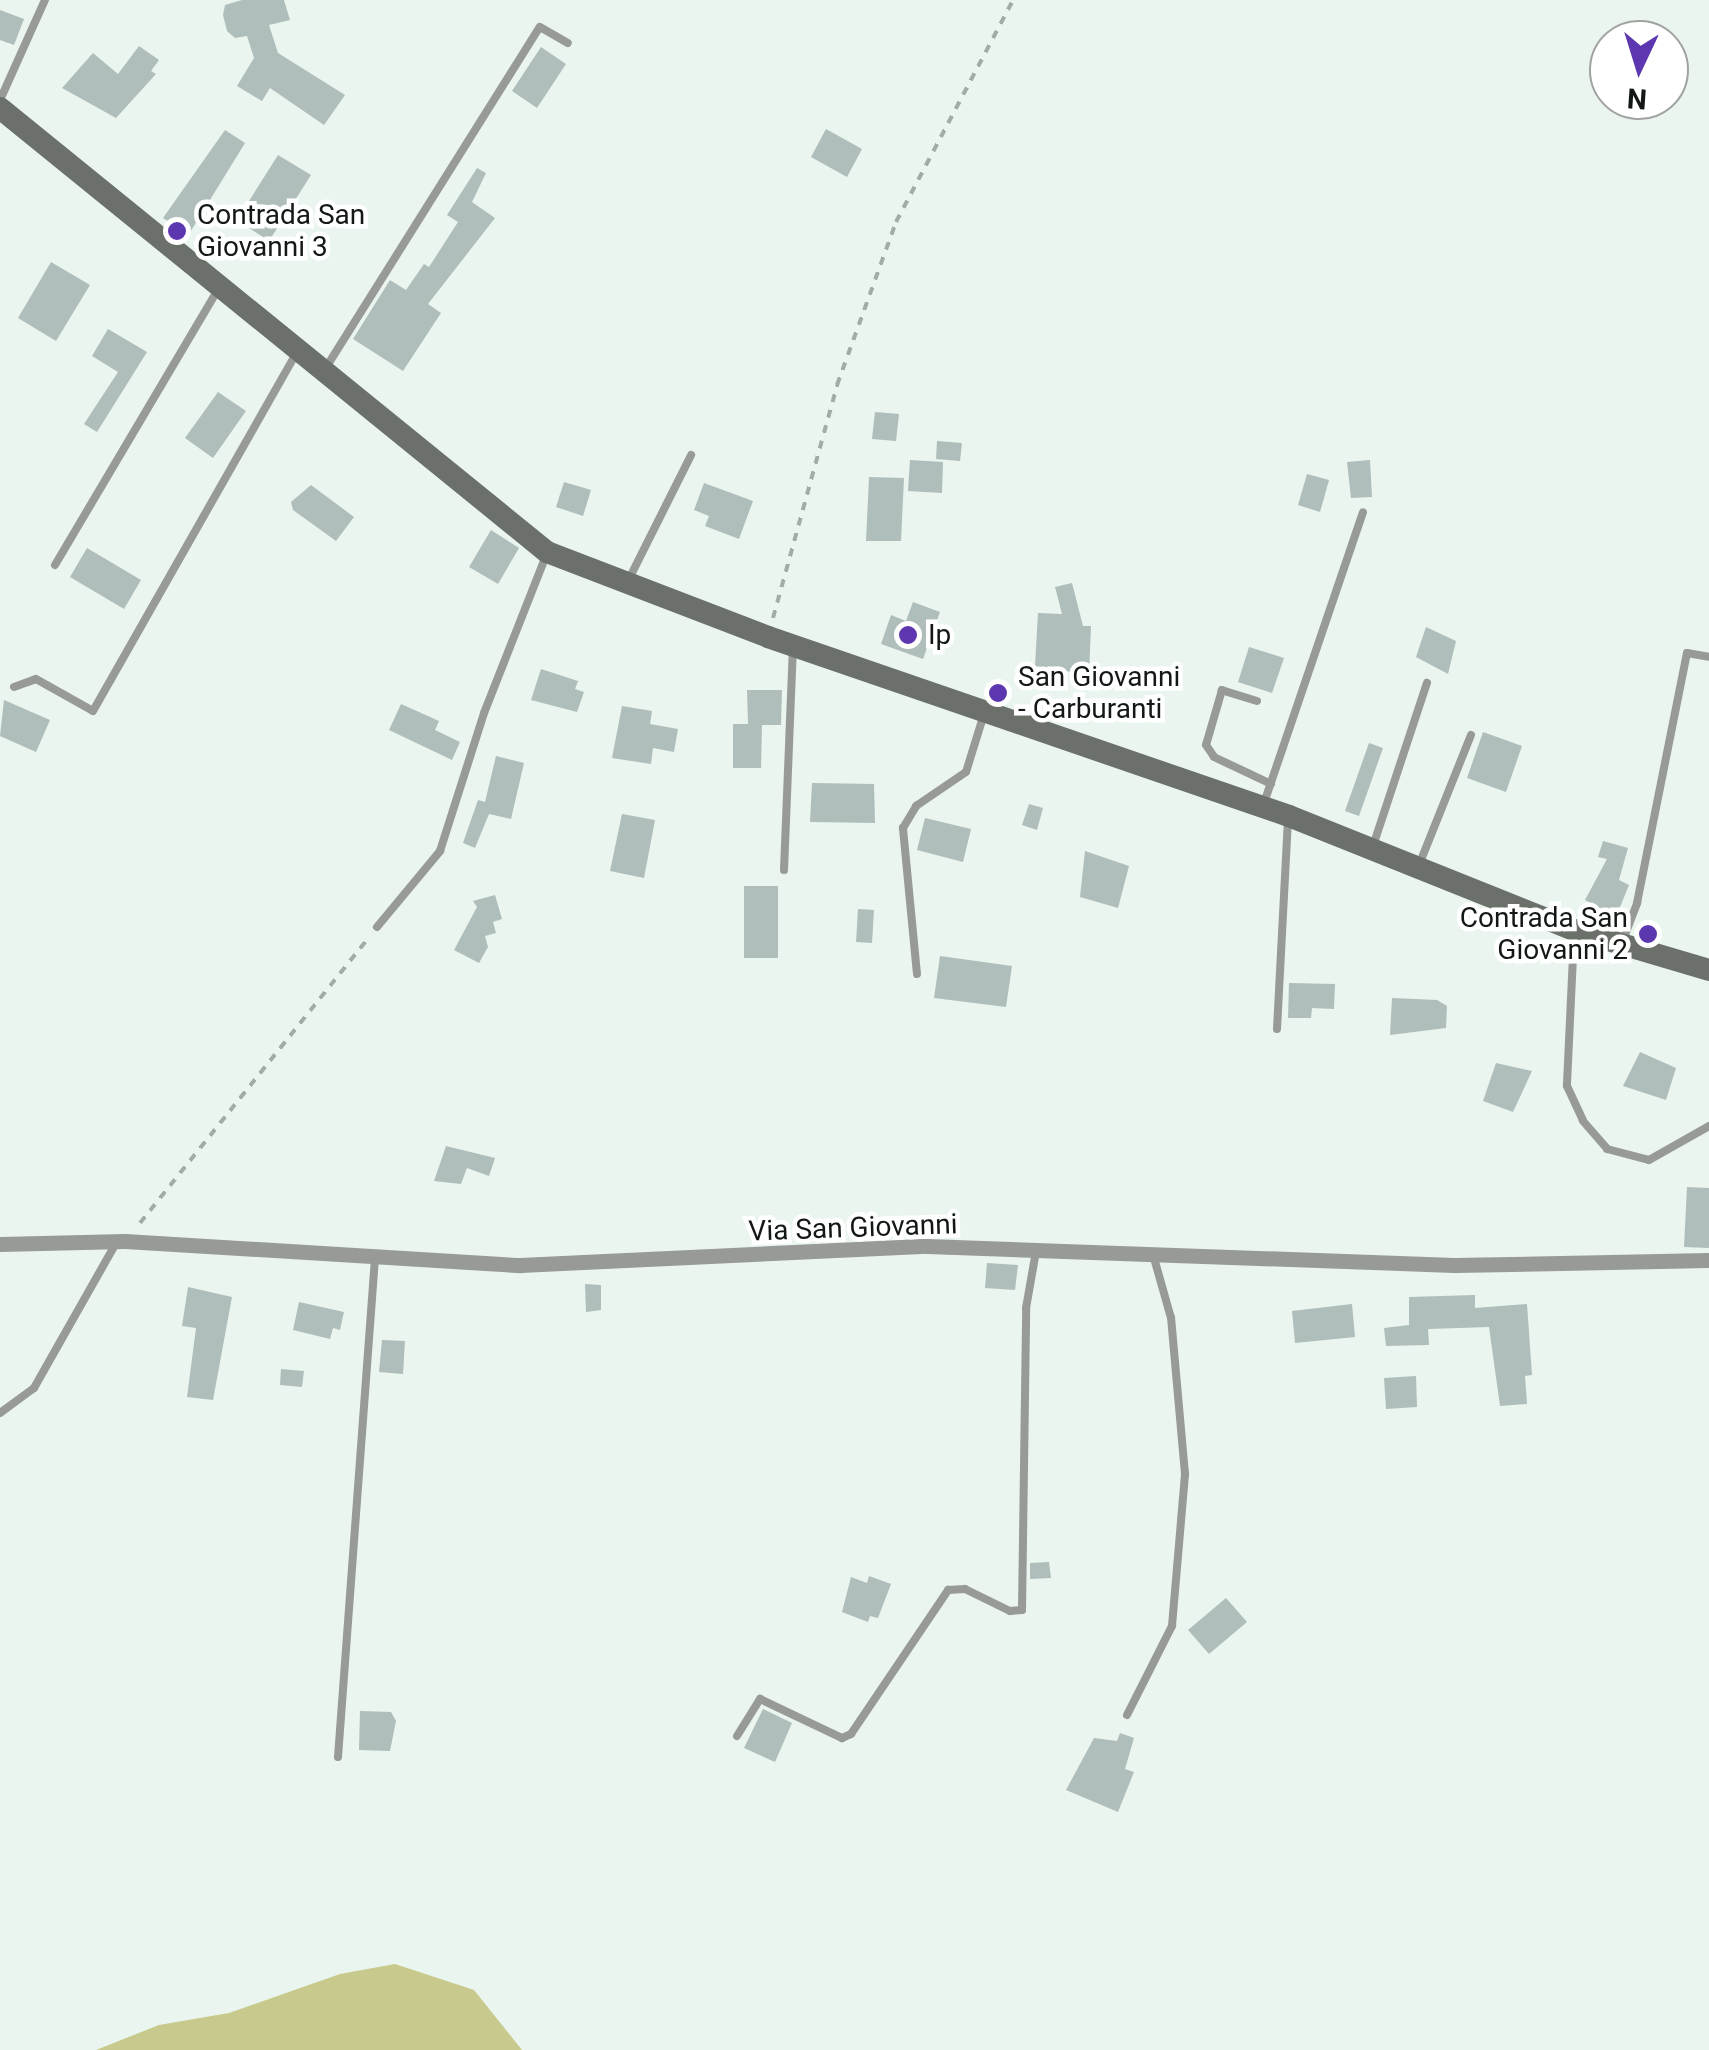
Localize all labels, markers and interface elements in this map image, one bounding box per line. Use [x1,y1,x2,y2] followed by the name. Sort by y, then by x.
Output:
[1589,20,1689,120] north arrow
[1626,81,1648,116] text: N
[197,198,365,264] place label: Contrada San Giovanni 3
[166,220,188,242] marker: Contrada San Giovanni 3
[928,618,951,652] place label: Ip
[897,624,919,646] marker: Ip
[1018,660,1180,726] place label: San Giovanni - Carburanti
[987,682,1009,704] marker: San Giovanni - Carburanti
[1460,901,1628,967] place label: Contrada San Giovanni 2
[1637,923,1659,945] marker: Contrada San Giovanni 2
[748,1208,958,1248] street label: Via San Giovanni

